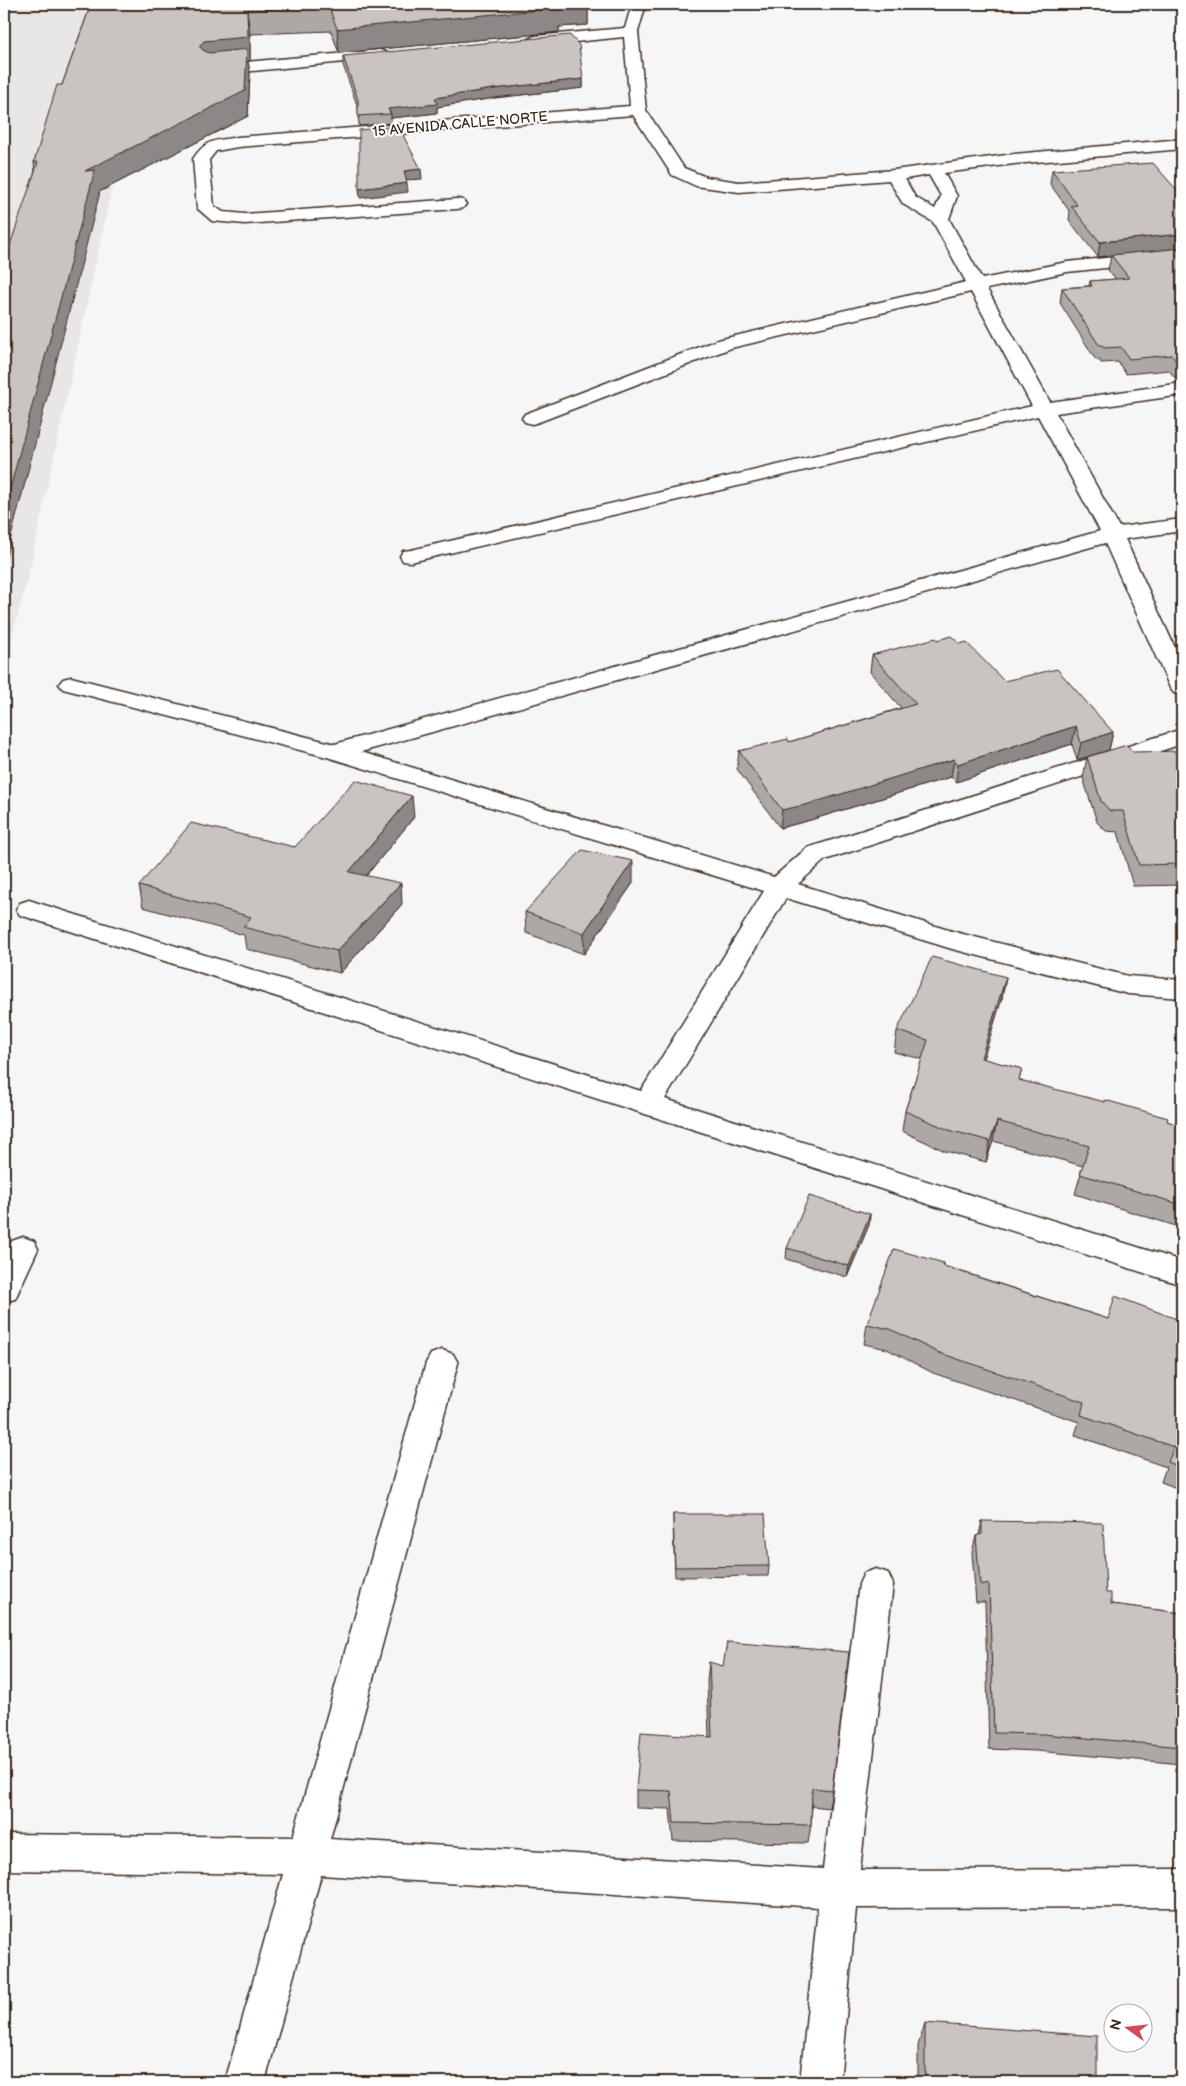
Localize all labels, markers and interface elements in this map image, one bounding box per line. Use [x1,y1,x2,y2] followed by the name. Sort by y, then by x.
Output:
[372,108,548,140] street label: 15 AVENIDA CALLE NORTE
[1104,2004,1154,2054] north arrow
[1106,2017,1125,2032] text: N

